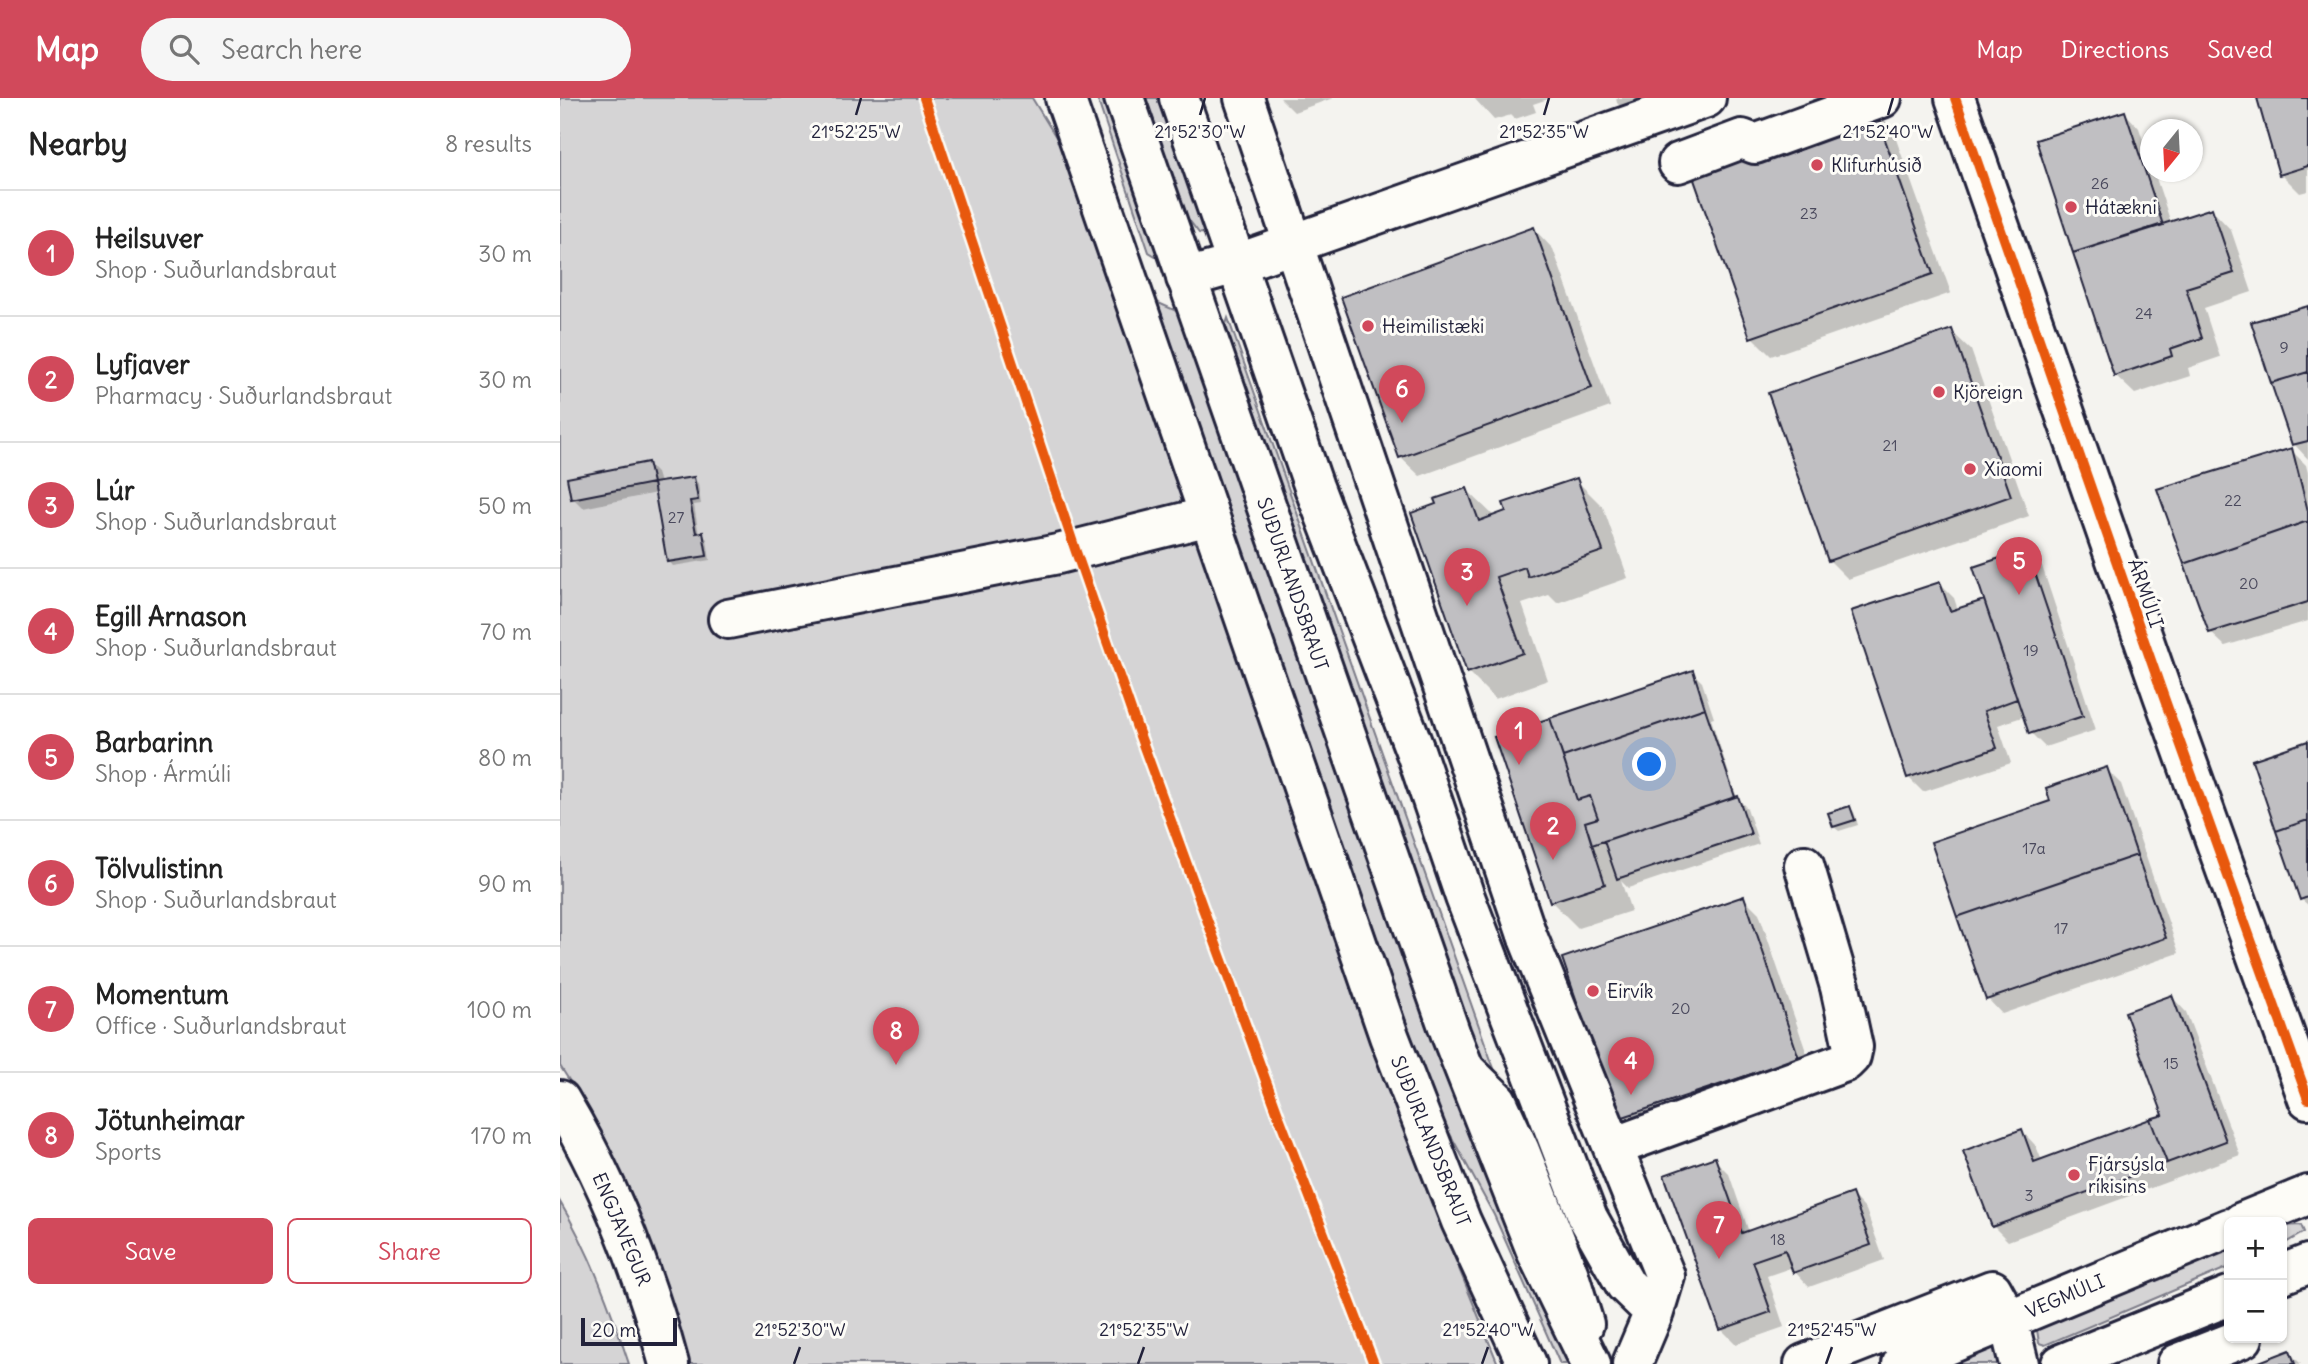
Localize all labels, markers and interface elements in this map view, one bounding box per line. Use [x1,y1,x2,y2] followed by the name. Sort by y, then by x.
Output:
[141,18,631,81] search box
[35,28,99,70] text: Map
[165,30,203,68] icon: search
[221,33,362,66] text: Search here
[1976,34,2023,64] text: Map
[2061,34,2169,64] text: Directions
[2207,34,2273,64] text: Saved
[2140,119,2203,182] north arrow
[811,120,901,143] text: 21°52'25"W
[1154,120,1246,143] text: 21°52'30"W
[1499,120,1589,143] text: 21°52'35"W
[1843,120,1933,143] text: 21°52'40"W
[28,125,128,163] text: Nearby
[445,129,532,158] text: 8 results
[1831,153,1922,177] place label: Klifurhúsið
[1809,157,1825,173] marker: Klifurhúsið
[2091,173,2109,193] house number: 26
[2085,195,2157,219] place label: Hátækni
[2063,199,2079,215] marker: Hátækni
[1800,203,1818,223] house number: 23
[95,222,203,255] text: Heilsuver
[46,239,56,268] text: 1
[478,239,532,268] text: 30 m
[95,255,337,284] text: Shop · Suðurlandsbraut
[2135,303,2153,323] house number: 24
[1382,314,1484,338] place label: Heimilistæki
[1360,318,1376,334] marker: Heimilistæki
[2279,337,2289,357] house number: 9
[95,348,190,381] text: Lyfjaver
[45,365,57,394] text: 2
[478,365,532,394] text: 30 m
[1379,365,1425,423] pin: 6
[1953,380,2023,404] place label: Kjöreign
[95,381,392,410] text: Pharmacy · Suðurlandsbraut
[1931,384,1947,400] marker: Kjöreign
[1882,435,1898,455] house number: 21
[1984,457,2042,481] place label: Xiaomi
[1962,461,1978,477] marker: Xiaomi
[95,474,135,507] text: Lúr
[2224,490,2242,510] house number: 22
[44,491,58,520] text: 3
[478,491,532,520] text: 50 m
[1252,494,1334,674] street label: SUÐURLANDSBRAUT
[95,507,337,536] text: Shop · Suðurlandsbraut
[668,507,684,527] house number: 27
[1996,537,2042,595] pin: 5
[1444,548,1490,606] pin: 3
[2123,555,2169,631] street label: ÁRMÚLI
[2239,573,2259,593] house number: 20
[95,600,247,633] text: Egill Arnason
[44,617,58,646] text: 4
[480,617,532,646] text: 70 m
[95,633,337,662] text: Shop · Suðurlandsbraut
[2023,640,2039,660] house number: 19
[1496,707,1542,765] pin: 1
[95,726,213,759] text: Barbarinn
[44,743,58,772] text: 5
[478,743,532,772] text: 80 m
[1632,747,1666,781] your location
[95,759,231,788] text: Shop · Ármúli
[1530,802,1576,860] pin: 2
[2022,838,2046,858] house number: 17a
[95,852,223,885] text: Tölvulistinn
[44,869,58,898] text: 6
[478,869,532,898] text: 90 m
[95,885,337,914] text: Shop · Suðurlandsbraut
[2054,918,2068,938] house number: 17
[95,978,229,1011] text: Momentum
[1607,979,1654,1003] place label: Eirvík
[1585,983,1601,999] marker: Eirvík
[45,995,57,1024] text: 7
[467,995,532,1024] text: 100 m
[1671,998,1691,1018] house number: 20
[873,1007,919,1065] pin: 8
[95,1011,346,1040] text: Office · Suðurlandsbraut
[1608,1037,1654,1095] pin: 4
[1386,1052,1476,1230] street label: SUÐURLANDSBRAUT
[2163,1053,2179,1073] house number: 15
[95,1104,245,1137] text: Jötunheimar
[44,1121,58,1150] text: 8
[471,1121,532,1150] text: 170 m
[95,1137,161,1166] text: Sports
[2088,1152,2165,1198] place label: Fjársýsla ríkisins
[2066,1167,2082,1183] marker: Fjársýsla ríkisins
[587,1169,657,1289] street label: ENGJAVEGUR
[2024,1185,2034,1205] house number: 3
[1696,1201,1742,1259] pin: 7
[2224,1217,2287,1343] map controls
[2224,1217,2287,1280] button: +
[28,1218,273,1284] button: Save
[287,1218,532,1284] button: Share
[1770,1229,1786,1249] house number: 18
[2022,1269,2108,1323] street label: VEGMÚLI
[2224,1280,2287,1343] button: −
[581,1315,677,1347] scale bar
[592,1318,636,1342] text: 20 m
[754,1318,846,1341] text: 21°52'30"W
[1099,1318,1189,1341] text: 21°52'35"W
[1443,1318,1533,1341] text: 21°52'40"W
[1787,1318,1877,1341] text: 21°52'45"W

